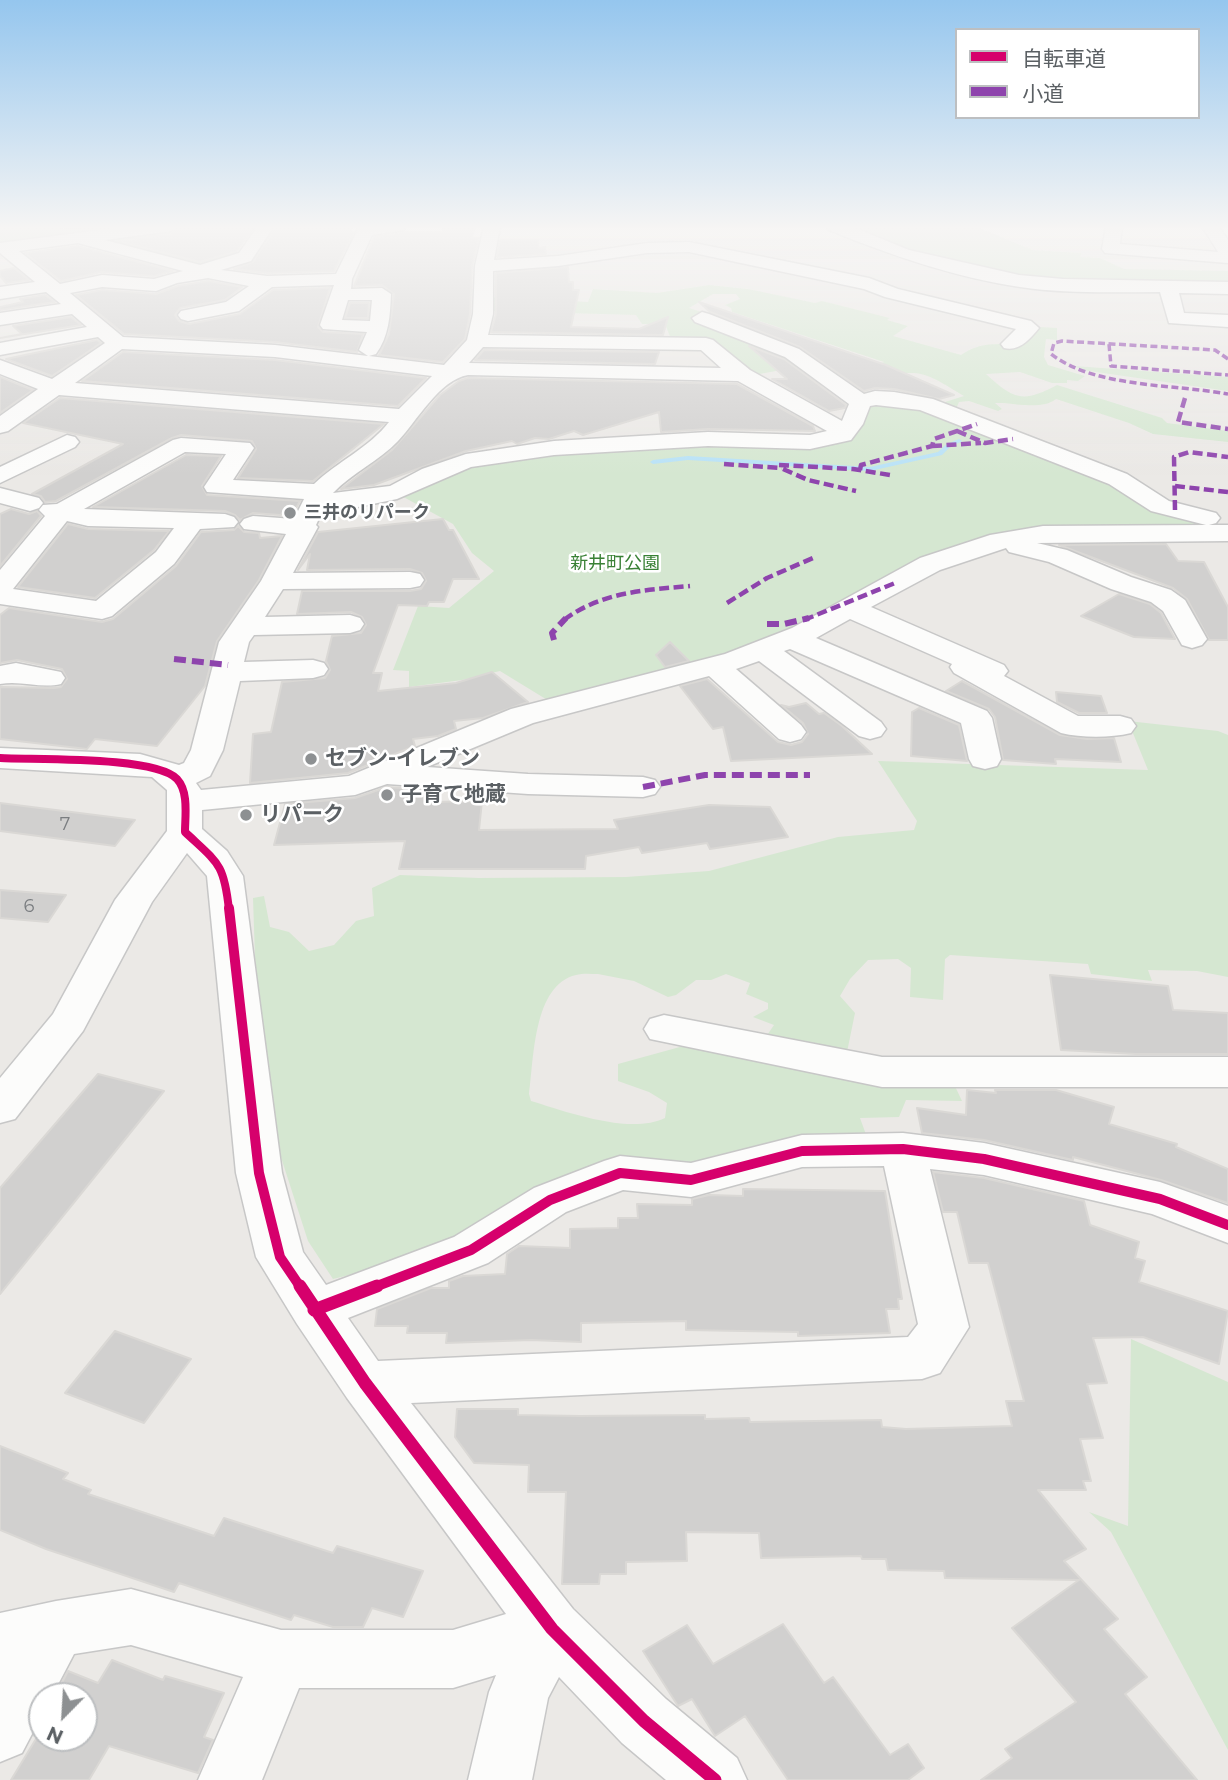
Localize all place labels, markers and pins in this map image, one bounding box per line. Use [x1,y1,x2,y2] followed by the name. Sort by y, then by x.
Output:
[304,502,430,524] place label: 三井のリパーク
[282,505,298,521] marker: 三井のリパーク
[325,746,480,772] place label: セブン-イレブン
[303,751,319,767] marker: セブン-イレブン
[401,782,506,808] place label: 子育て地蔵
[379,787,395,803] marker: 子育て地蔵
[260,802,344,828] place label: リパーク
[238,807,254,823] marker: リパーク

